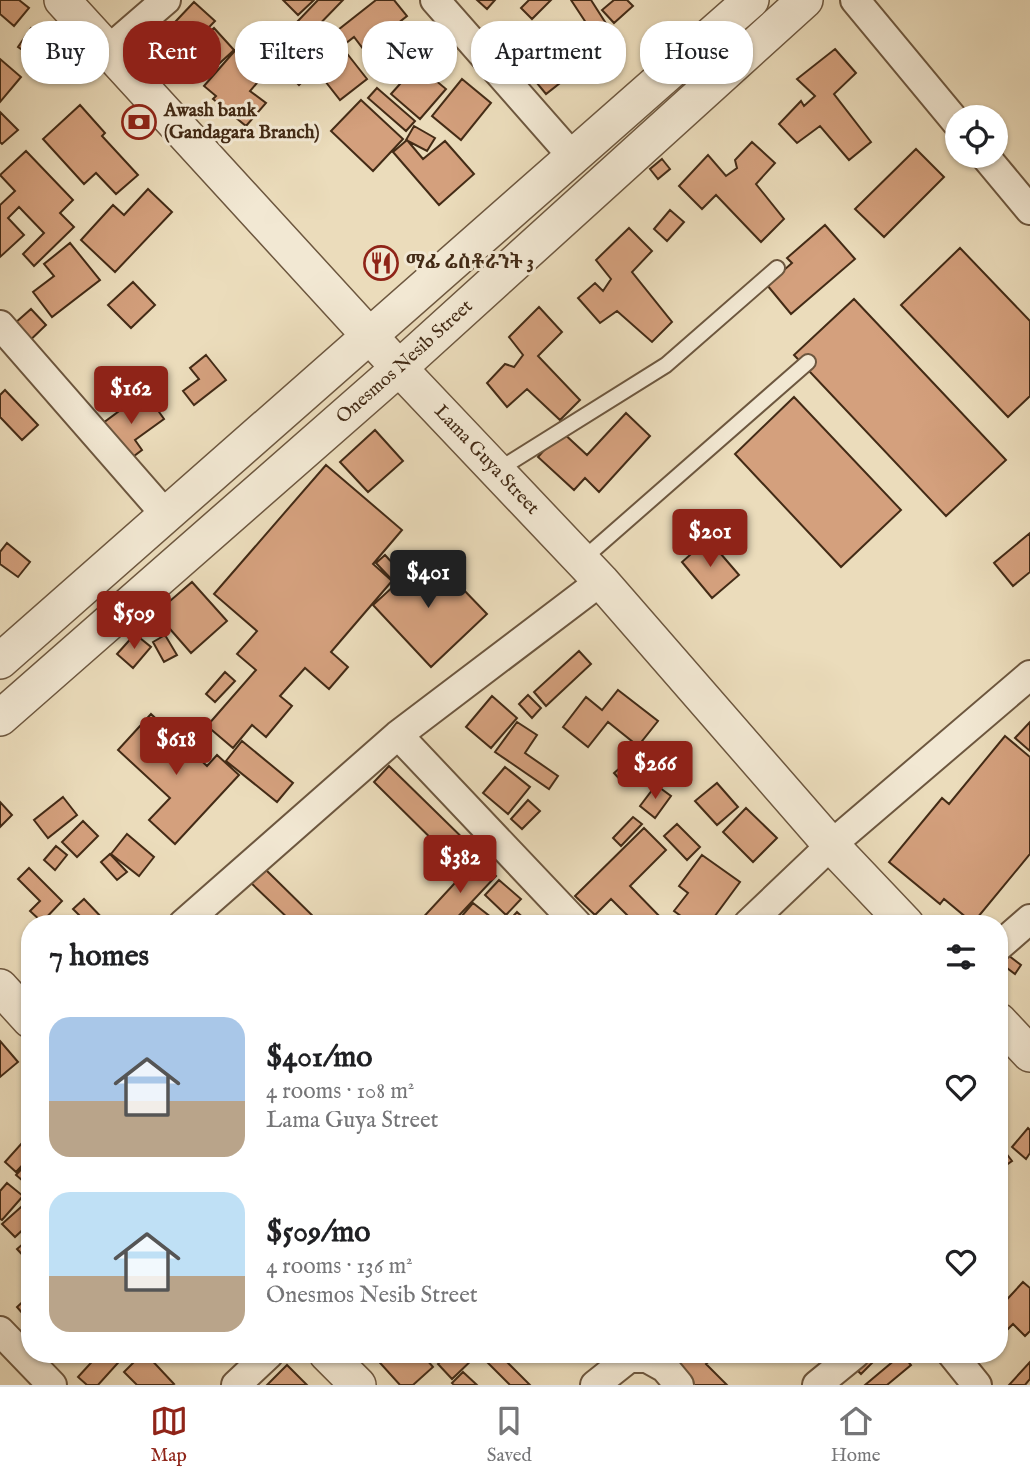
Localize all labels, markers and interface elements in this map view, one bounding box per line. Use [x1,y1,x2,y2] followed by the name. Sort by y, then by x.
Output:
[21,21,109,84] chip: Buy
[123,21,221,84] chip: Rent
[235,21,348,84] chip: Filters
[362,21,457,84] chip: New
[471,21,626,84] chip: Apartment
[640,21,753,84] chip: House
[163,99,320,145] place label: Awash bank (Gandagara Branch)
[120,103,158,141] bank icon: Awash bank (Gandagara Branch)
[945,105,1008,168] map controls
[945,105,1008,168] button: locate
[362,244,400,282] restaurant icon: ማፊ ሬስቶራንት 3
[406,251,534,275] place label: ማፊ ሬስቶራንት 3
[332,295,478,429] street label: Onesmos Nesib Street
[90,366,172,426] pin: $162
[110,374,152,403] text: $162
[429,400,544,520] street label: Lama Guya Street
[669,510,751,569] pin: $201
[688,517,732,546] text: $201
[387,550,469,610] pin: $401
[406,558,450,587] text: $401
[93,592,175,651] pin: $509
[113,599,155,628] text: $509
[135,718,217,777] pin: $618
[156,725,196,754] text: $618
[614,742,696,801] pin: $266
[634,749,676,778] text: $266
[419,836,501,895] pin: $382
[439,843,481,872] text: $382
[49,938,149,976] text: 7 homes
[942,938,980,976] icon: filters
[266,1039,373,1077] text: $401/mo
[105,1045,189,1129] icon: home
[942,1068,980,1106] icon: heart
[266,1077,414,1106] text: 4 rooms · 108 m²
[266,1106,438,1135] text: Lama Guya Street
[266,1214,370,1252] text: $509/mo
[105,1220,189,1304] icon: home
[942,1243,980,1281] icon: heart
[266,1252,413,1281] text: 4 rooms · 136 m²
[266,1281,478,1310] text: Onesmos Nesib Street
[150,1402,188,1468] tab: Map
[487,1402,532,1468] tab: Saved
[831,1402,880,1468] tab: Home

